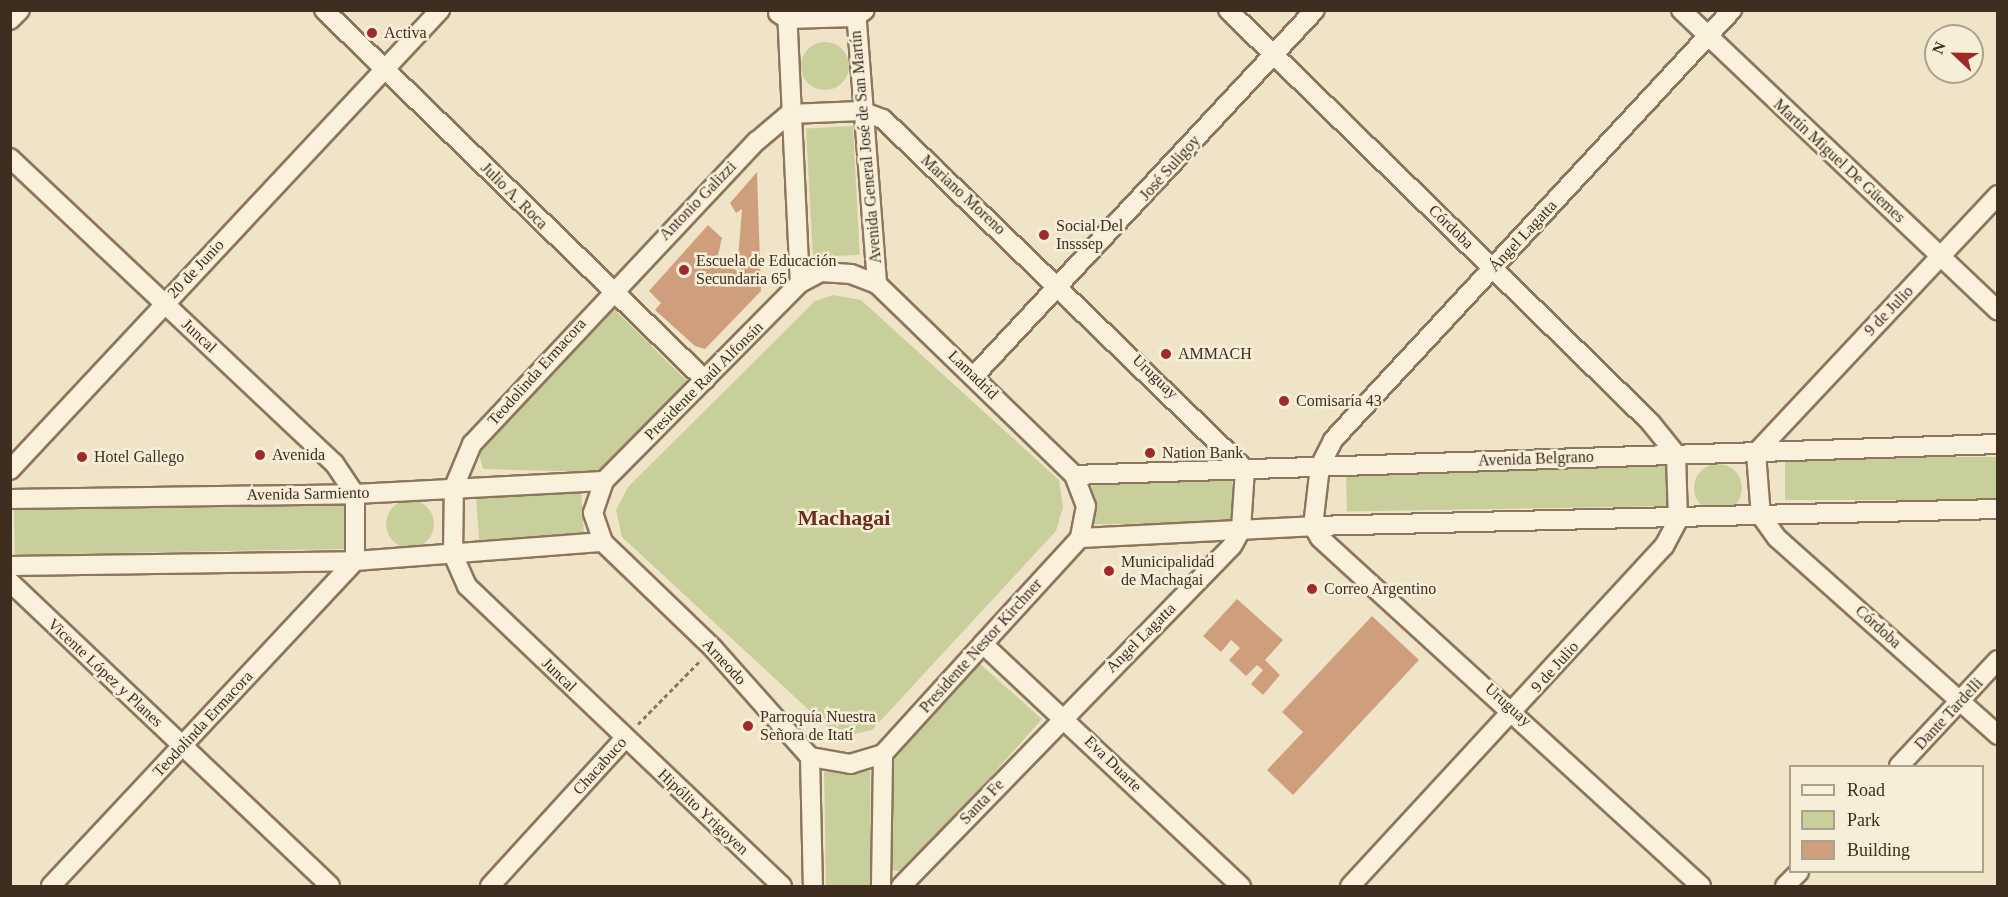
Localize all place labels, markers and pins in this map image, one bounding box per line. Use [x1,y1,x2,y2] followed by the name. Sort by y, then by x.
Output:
[384,23,427,43] place label: Activa
[365,26,379,40] marker: Activa
[1056,216,1123,254] place label: Social Del Insssep
[1037,228,1051,242] marker: Social Del Insssep
[696,251,836,289] place label: Escuela de Educación Secundaria 65
[677,263,691,277] marker: Escuela de Educación Secundaria 65
[1178,344,1252,364] place label: AMMACH
[1159,347,1173,361] marker: AMMACH
[1296,391,1382,411] place label: Comisaría 43
[1277,394,1291,408] marker: Comisaría 43
[1162,443,1243,463] place label: Nation Bank
[272,445,325,465] place label: Avenida
[1143,446,1157,460] marker: Nation Bank
[94,447,184,467] place label: Hotel Gallego
[253,448,267,462] marker: Avenida
[75,450,89,464] marker: Hotel Gallego
[1121,552,1214,590] place label: Municipalidad de Machagai
[1102,564,1116,578] marker: Municipalidad de Machagai
[1324,579,1437,599] place label: Correo Argentino
[1305,582,1319,596] marker: Correo Argentino
[760,707,876,745] place label: Parroquía Nuestra Señora de Itatí
[741,719,755,733] marker: Parroquía Nuestra Señora de Itatí

